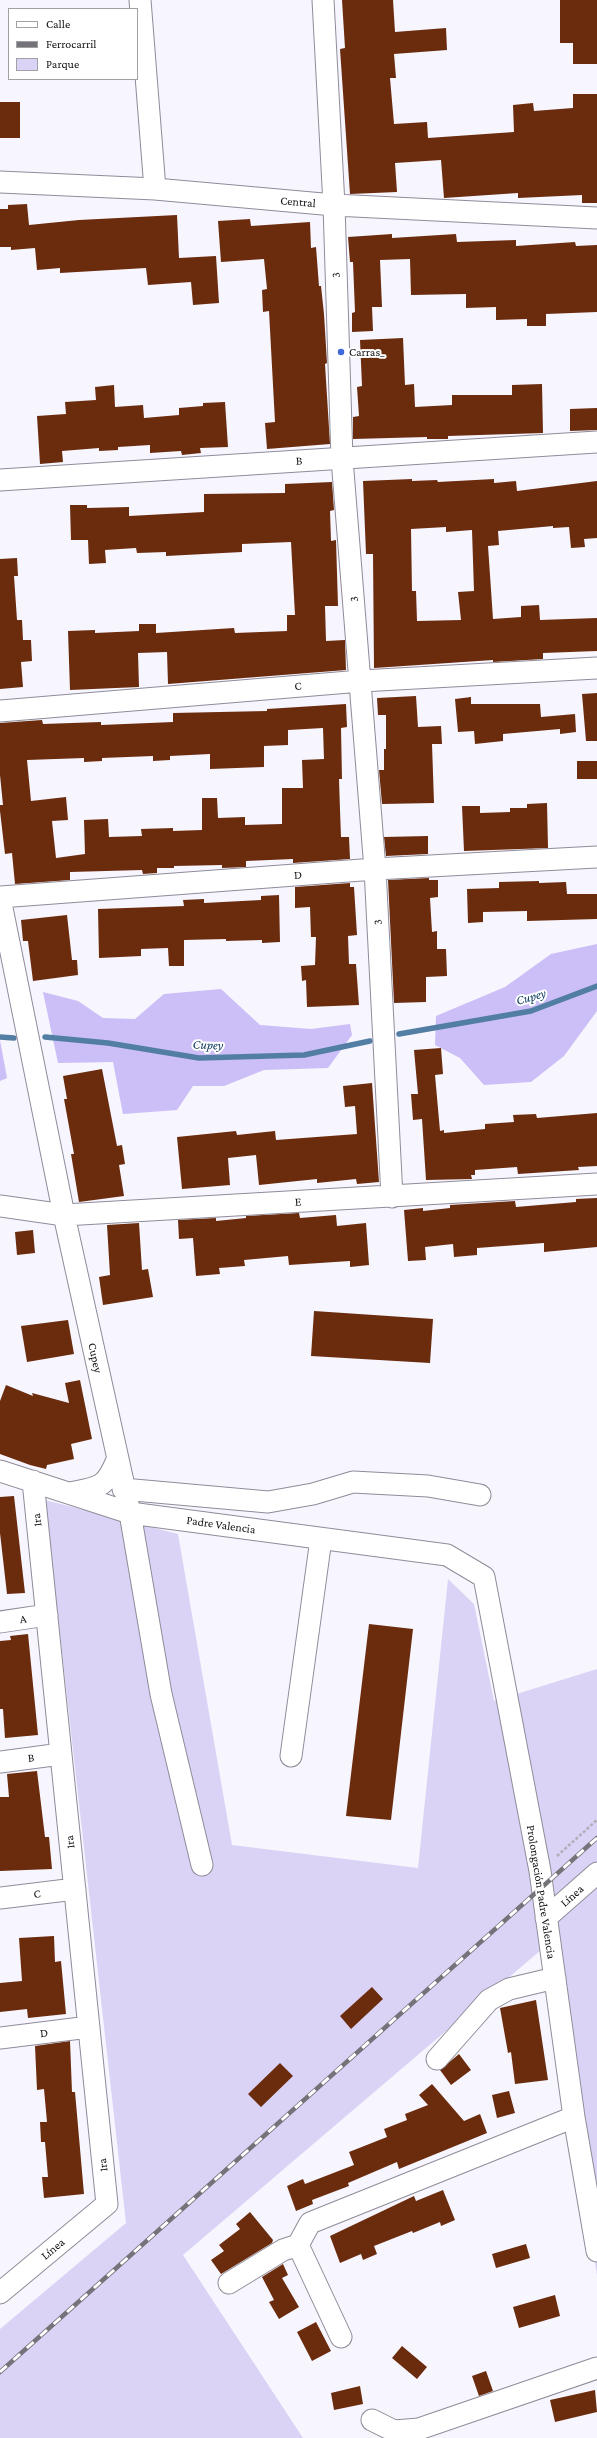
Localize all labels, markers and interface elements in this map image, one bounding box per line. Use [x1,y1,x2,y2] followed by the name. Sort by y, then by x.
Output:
[8,8,138,80] legend
[46,17,70,31] text: Calle
[46,37,97,51] text: Ferrocarril
[46,57,79,71] text: Parque
[280,193,316,211] street label: Central
[329,272,343,278] street label: 3
[349,345,385,359] place label: Carras_
[336,347,346,357] marker: Carras_
[295,454,303,468] street label: B
[347,596,361,602] street label: 3
[294,679,302,693] street label: C
[294,868,302,882] street label: D
[371,919,385,925] street label: 3
[514,985,548,1009] water label: Cupey
[192,1037,224,1053] water label: Cupey
[294,1195,302,1209] street label: E
[85,1342,105,1374] street label: Cupey
[29,1512,45,1528] street label: 1ra
[186,1513,256,1537] street label: Padre Valencia
[19,1611,27,1627] street label: A
[27,1750,35,1766] street label: B
[523,1824,559,1960] street label: Prolongación Padre Valencia
[62,1834,78,1850] street label: 1ra
[557,1882,587,1910] street label: Línea
[33,1886,41,1902] street label: C
[39,2025,49,2041] street label: D
[95,2157,111,2173] street label: 1ra
[38,2235,68,2263] street label: Línea

